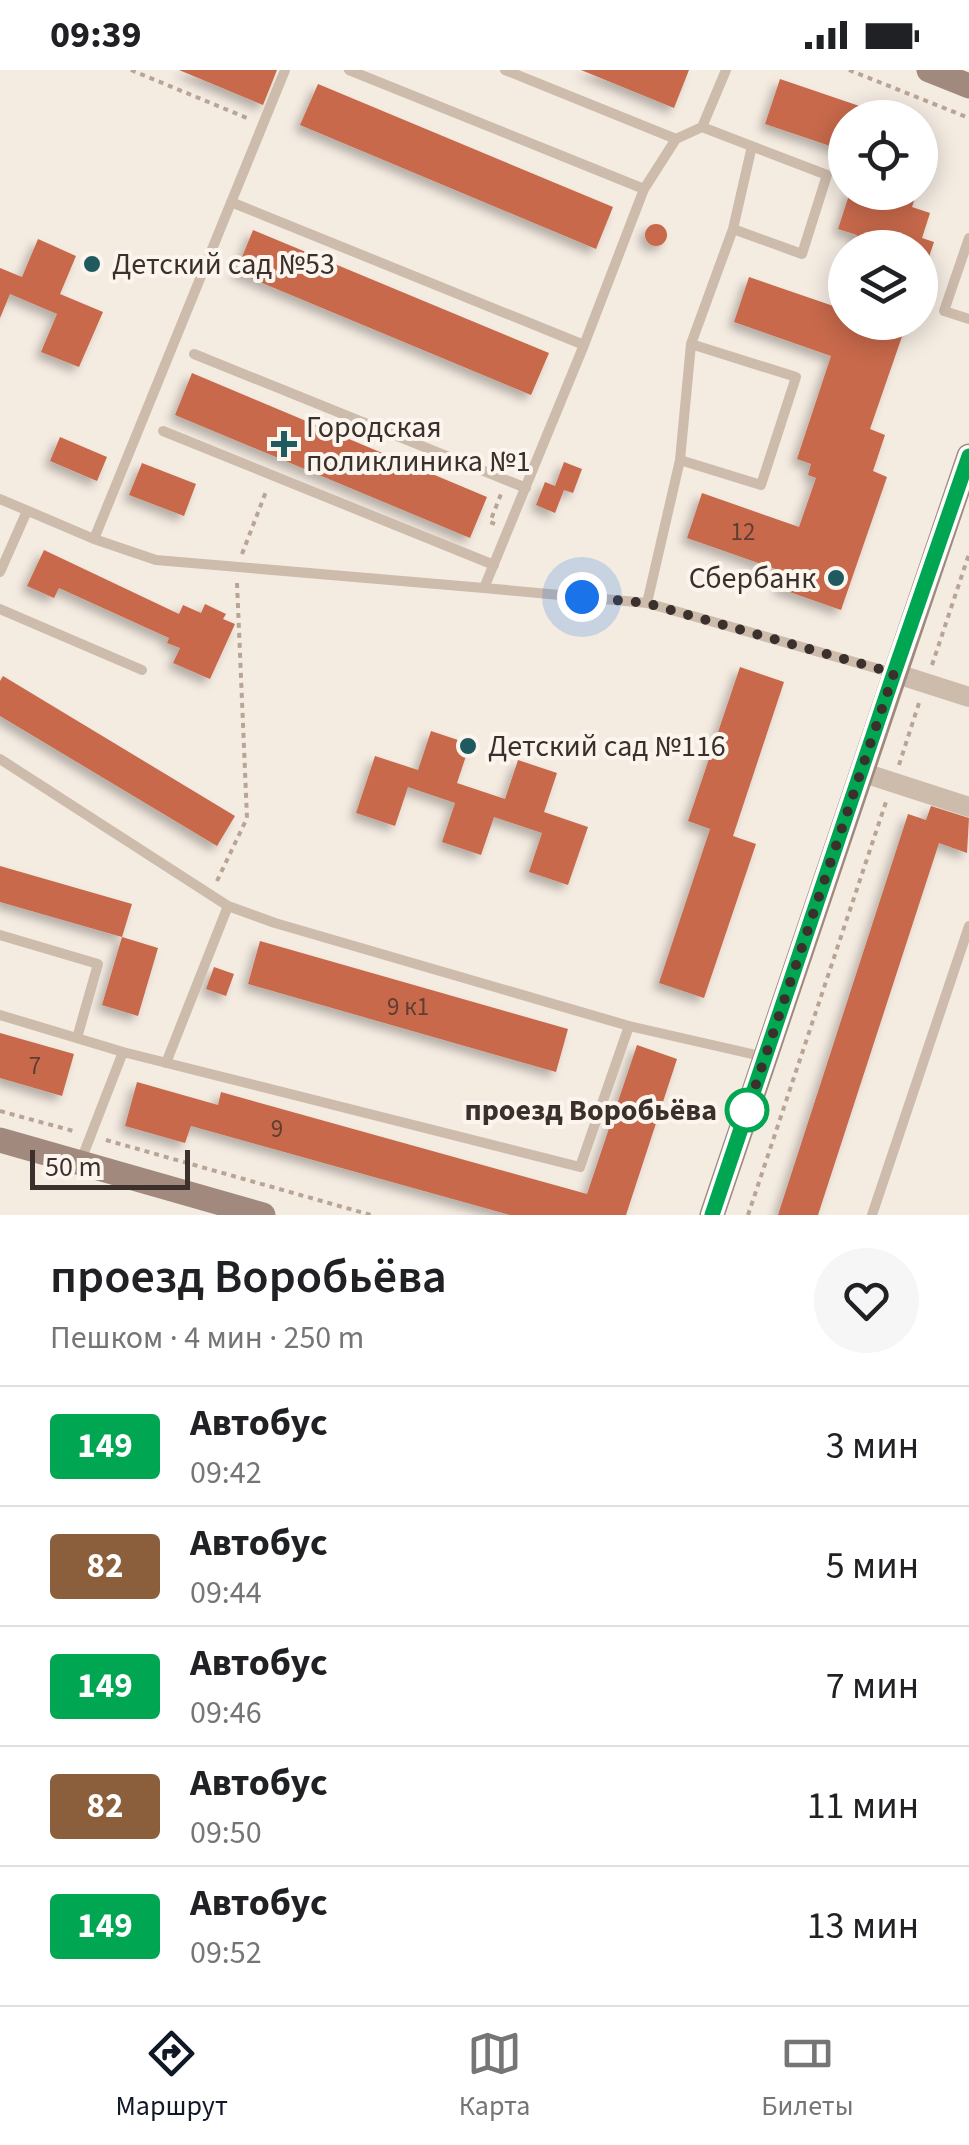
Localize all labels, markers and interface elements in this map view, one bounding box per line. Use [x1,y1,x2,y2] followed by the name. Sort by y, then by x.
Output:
[50,8,142,62] text: 09:39
[828,100,938,340] map controls
[828,100,938,210] button: locate
[828,230,938,340] button: layers
[112,243,335,286] place label: Детский сад №53
[81,253,103,275] marker: Детский сад №53
[306,406,531,483] place label: Городская поликлиника №1
[271,431,297,457] marker: Городская поликлиника №1
[731,514,755,550] house number: 12
[689,557,816,600] place label: Сбербанк
[825,567,847,589] marker: Сбербанк
[557,572,607,622] your location
[488,725,726,768] place label: Детский сад №116
[457,735,479,757] marker: Детский сад №116
[387,989,429,1025] house number: 9 к1
[29,1048,41,1084] house number: 7
[464,1089,717,1132] place label: проезд Воробьёва
[726,1089,768,1131] marker: проезд Воробьёва
[271,1111,283,1147] house number: 9
[30,1145,190,1190] scale bar
[45,1147,102,1187] text: 50 m
[50,1243,447,1311] text: проезд Воробьёва
[814,1248,919,1353] button: heart
[50,1315,364,1361] text: Пешком · 4 мин · 250 m
[190,1396,328,1450] text: Автобус
[826,1419,919,1473] text: 3 мин
[77,1421,133,1471] text: 149
[190,1450,262,1496] text: 09:42
[190,1516,328,1570] text: Автобус
[826,1539,919,1593] text: 5 мин
[87,1541,123,1591] text: 82
[190,1570,262,1616] text: 09:44
[190,1636,328,1690] text: Автобус
[826,1659,919,1713] text: 7 мин
[77,1661,133,1711] text: 149
[190,1690,262,1736] text: 09:46
[190,1756,328,1810] text: Автобус
[807,1779,919,1833] text: 11 мин
[87,1781,123,1831] text: 82
[190,1810,262,1856] text: 09:50
[190,1876,328,1930] text: Автобус
[807,1899,919,1953] text: 13 мин
[77,1901,133,1951] text: 149
[190,1930,262,1976] text: 09:52
[115,2026,228,2126] tab: Маршрут
[459,2026,530,2126] tab: Карта
[761,2026,854,2126] tab: Билеты

